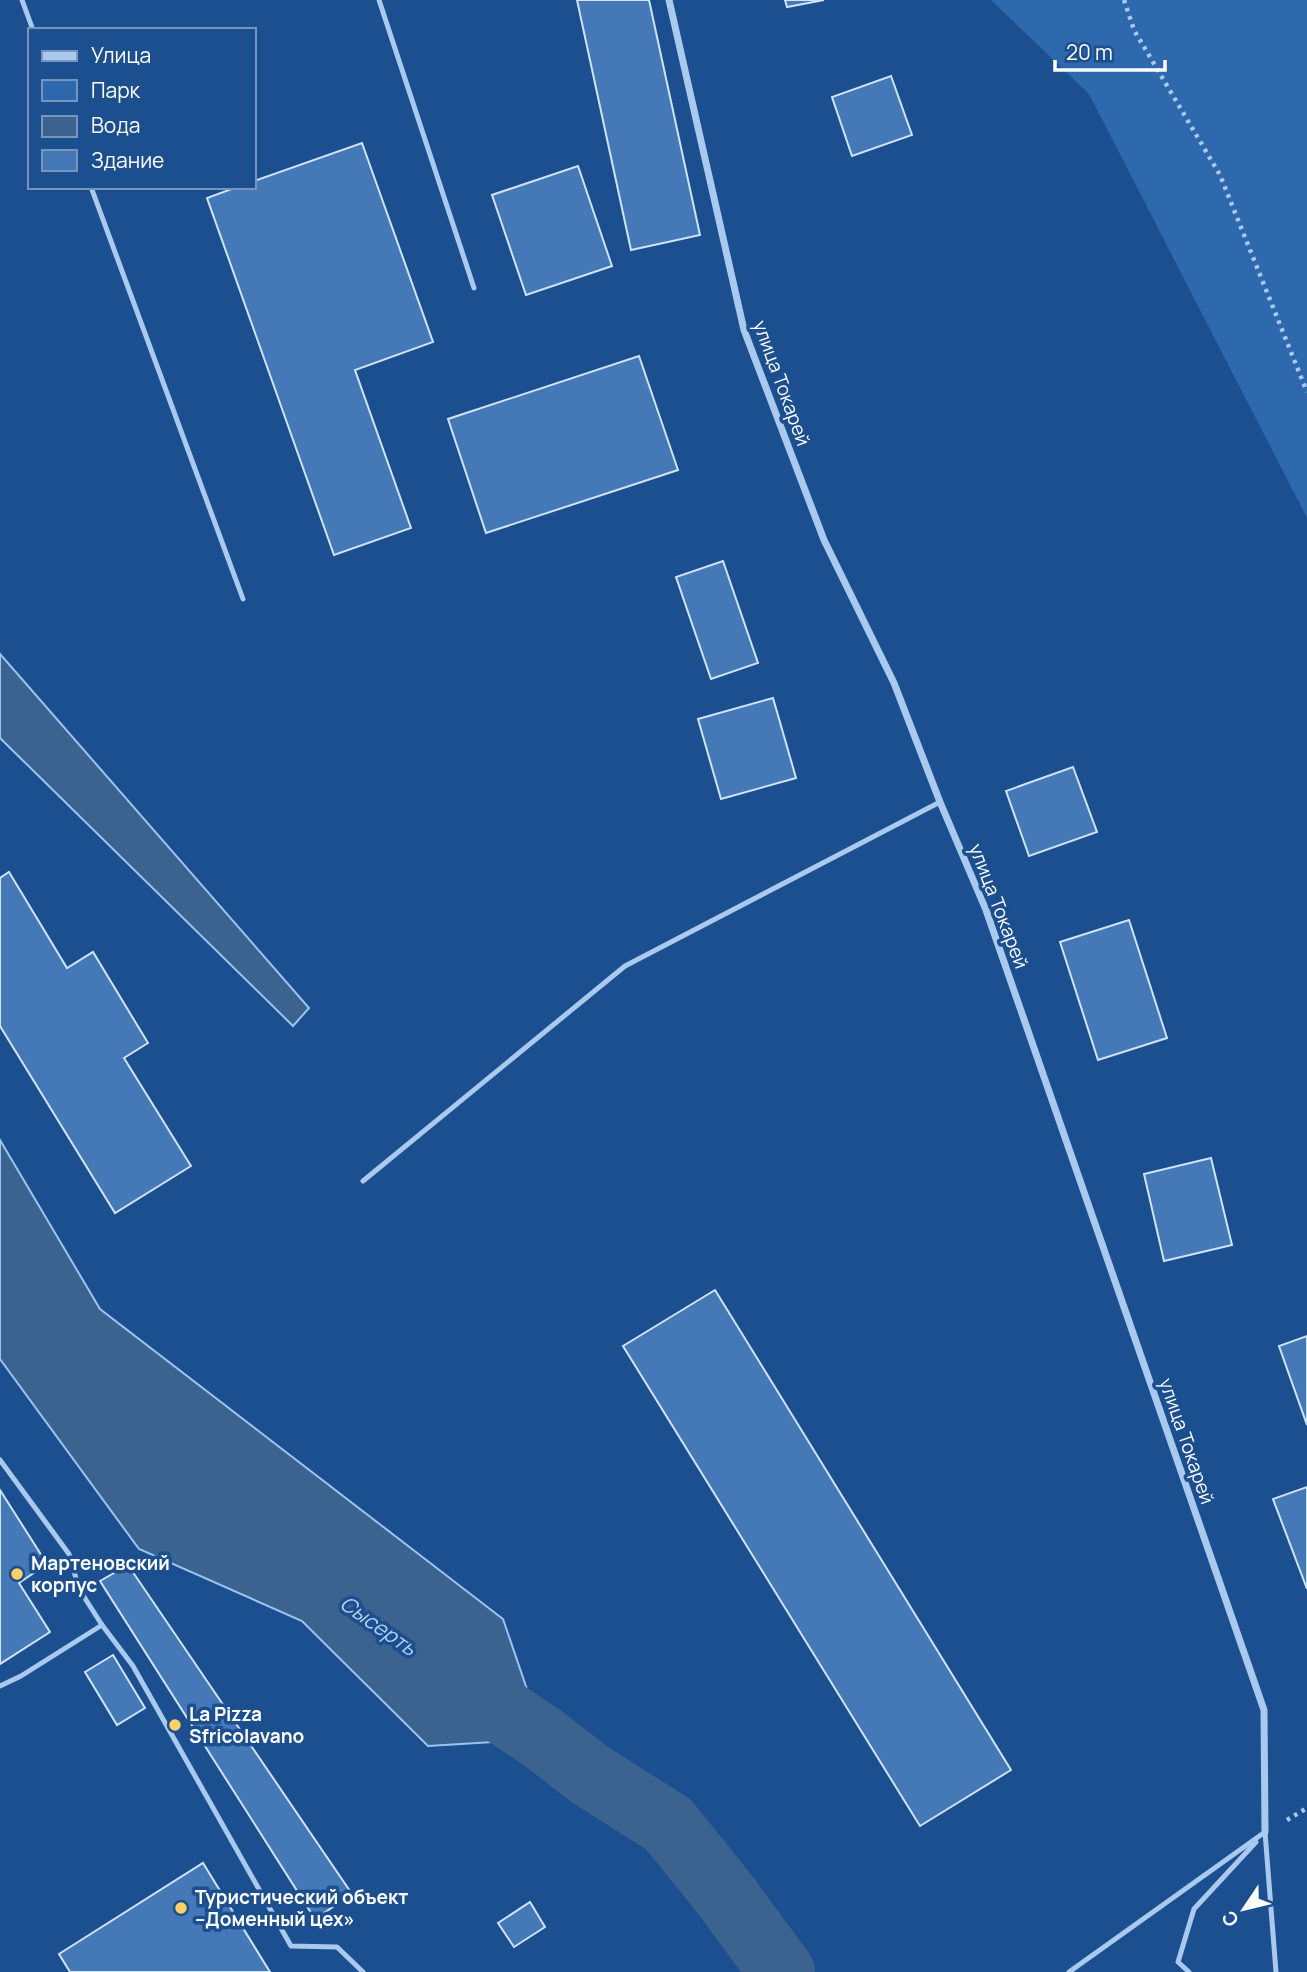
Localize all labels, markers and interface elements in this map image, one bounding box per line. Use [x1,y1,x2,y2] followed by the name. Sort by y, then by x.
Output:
[28,28,256,189] legend
[1055,28,1165,72] scale bar
[1066,38,1113,66] text: 20 m
[91,41,151,69] text: Улица
[91,76,141,104] text: Парк
[91,111,141,139] text: Вода
[91,146,164,174] text: Здание
[747,317,817,449] street label: улица Токарей
[963,840,1035,972] street label: улица Токарей
[1153,1375,1221,1507] street label: улица Токарей
[31,1550,170,1598] place label: Мартеновский корпус
[9,1566,25,1582] marker: Мартеновский корпус
[335,1589,423,1662] water label: Сысерть
[189,1701,304,1749] place label: La Pizza Sfricolavano
[167,1717,183,1733] marker: La Pizza Sfricolavano
[1209,1874,1279,1944] north arrow
[195,1884,408,1932] place label: Туристический объект –Доменный цех»
[173,1900,189,1916] marker: Туристический объект –Доменный цех»
[1215,1906,1245,1932] text: С

